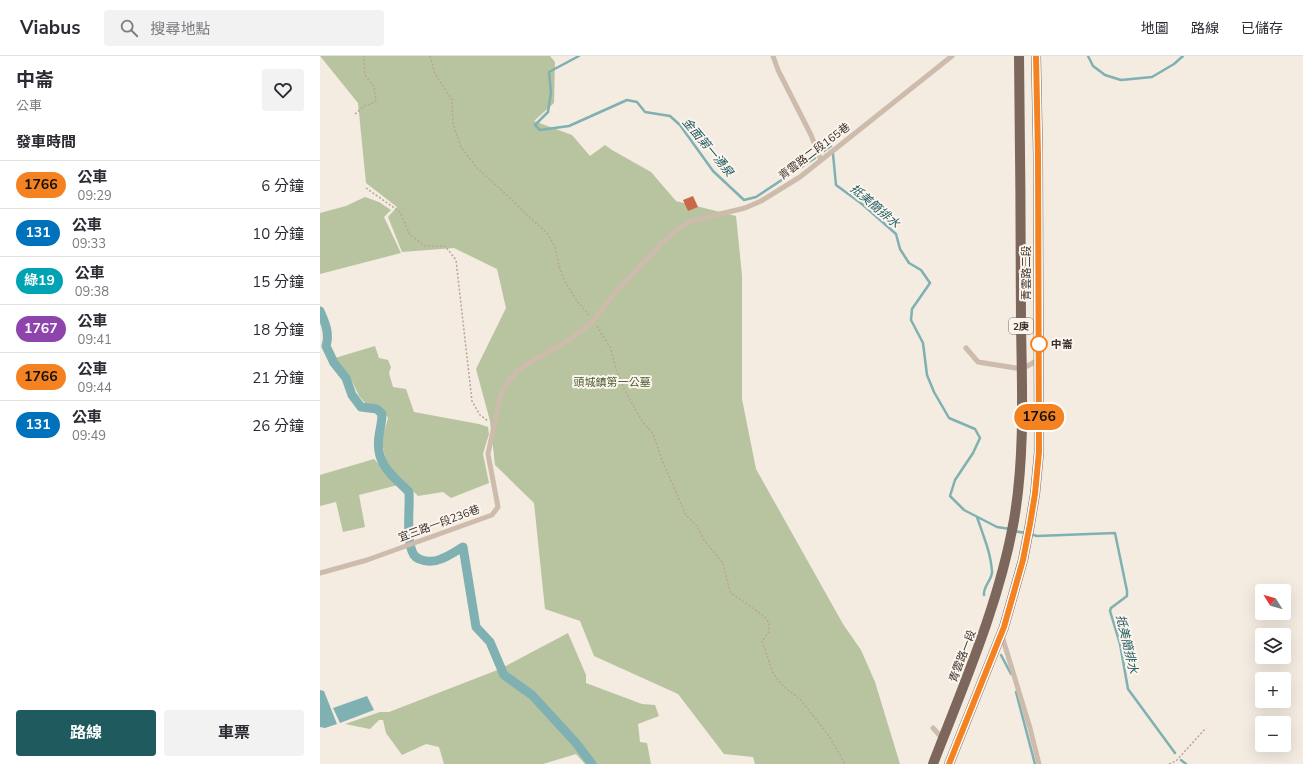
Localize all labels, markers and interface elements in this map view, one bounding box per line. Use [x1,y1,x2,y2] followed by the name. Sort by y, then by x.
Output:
[104,10,384,46] search box
[20,15,80,41] text: Viabus
[118,17,140,39] icon: search
[150,19,210,39] text: 搜尋地點
[1141,19,1169,38] text: 地圖
[1191,19,1219,38] text: 路線
[1241,19,1283,38] text: 已儲存
[16,67,54,93] text: 中崙
[262,69,304,111] button: heart
[16,97,42,115] text: 公車
[679,114,738,180] water label: 金面第一湧泉
[776,120,853,183] street label: 青雲路二段165巷
[16,132,76,152] text: 發車時間
[78,167,108,187] text: 公車
[24,175,58,194] text: 1766
[261,176,304,196] text: 6 分鐘
[847,181,904,232] water label: 抵美簡排水
[78,187,112,205] text: 09:29
[72,215,102,235] text: 公車
[25,223,51,242] text: 131
[252,224,304,244] text: 10 分鐘
[72,235,106,253] text: 09:33
[1019,246,1034,301] street label: 青雲路二段
[75,263,105,283] text: 公車
[24,271,55,290] text: 綠19
[252,272,304,292] text: 15 分鐘
[75,283,109,301] text: 09:38
[78,311,108,331] text: 公車
[1009,318,1033,334] road number: 2庚
[24,319,58,338] text: 1767
[252,320,304,340] text: 18 分鐘
[78,331,112,349] text: 09:41
[1030,335,1048,353] marker: 中崙
[1051,337,1073,352] place label: 中崙
[78,359,108,379] text: 公車
[24,367,58,386] text: 1766
[252,368,304,388] text: 21 分鐘
[574,375,651,390] park label: 頭城鎮第一公墓
[78,379,112,397] text: 09:44
[1011,404,1067,430] line badge: 1766
[72,407,102,427] text: 公車
[1022,407,1056,426] text: 1766
[25,415,51,434] text: 131
[252,416,304,436] text: 26 分鐘
[72,427,106,445] text: 09:49
[396,502,482,545] street label: 宜三路一段236巷
[1255,584,1291,620] north arrow
[1255,584,1291,752] map controls
[1112,613,1142,676] water label: 抵美簡排水
[946,628,979,685] street label: 青雲路一段
[1255,628,1291,664] button: layers
[1255,672,1291,708] button: +
[16,710,156,756] button: 路線
[164,710,304,756] button: 車票
[1255,716,1291,752] button: −

